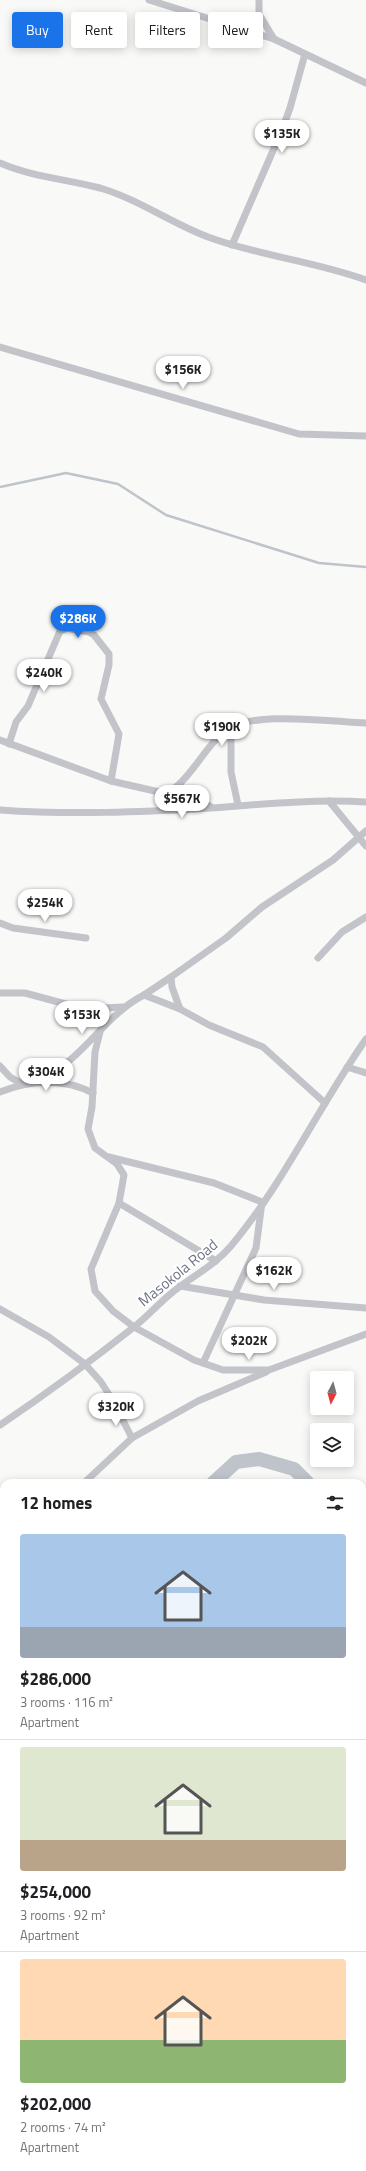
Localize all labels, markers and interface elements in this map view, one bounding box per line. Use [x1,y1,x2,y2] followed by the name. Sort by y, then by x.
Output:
[12,12,63,48] chip: Buy
[71,12,127,48] chip: Rent
[135,12,200,48] chip: Filters
[208,12,263,48] chip: New
[254,120,310,154] pin: $135K
[264,123,300,143] text: $135K
[155,356,211,390] pin: $156K
[165,359,201,379] text: $156K
[50,605,106,639] pin: $286K
[60,608,96,628] text: $286K
[16,659,72,693] pin: $240K
[26,662,62,682] text: $240K
[194,713,250,747] pin: $190K
[204,716,240,736] text: $190K
[154,785,210,819] pin: $567K
[164,788,200,808] text: $567K
[17,889,73,923] pin: $254K
[27,892,63,912] text: $254K
[54,1001,110,1035] pin: $153K
[64,1004,100,1024] text: $153K
[18,1058,74,1092] pin: $304K
[28,1061,64,1081] text: $304K
[133,1233,222,1312] street label: Masokola Road
[246,1257,302,1291] pin: $162K
[256,1260,292,1280] text: $162K
[221,1327,277,1361] pin: $202K
[231,1330,267,1350] text: $202K
[310,1371,354,1415] north arrow
[310,1371,354,1467] map controls
[88,1393,144,1427] pin: $320K
[98,1396,134,1416] text: $320K
[310,1423,354,1467] button: layers
[20,1490,92,1516] text: 12 homes
[324,1492,346,1514] icon: filters
[147,1560,219,1632] icon: home
[20,1666,91,1692] text: $286,000
[20,1692,113,1712] text: 3 rooms · 116 m²
[20,1712,79,1732] text: Apartment
[147,1773,219,1845] icon: home
[20,1879,91,1905] text: $254,000
[20,1905,106,1925] text: 3 rooms · 92 m²
[20,1925,79,1945] text: Apartment
[147,1985,219,2057] icon: home
[20,2091,91,2117] text: $202,000
[20,2117,106,2137] text: 2 rooms · 74 m²
[20,2137,79,2157] text: Apartment

